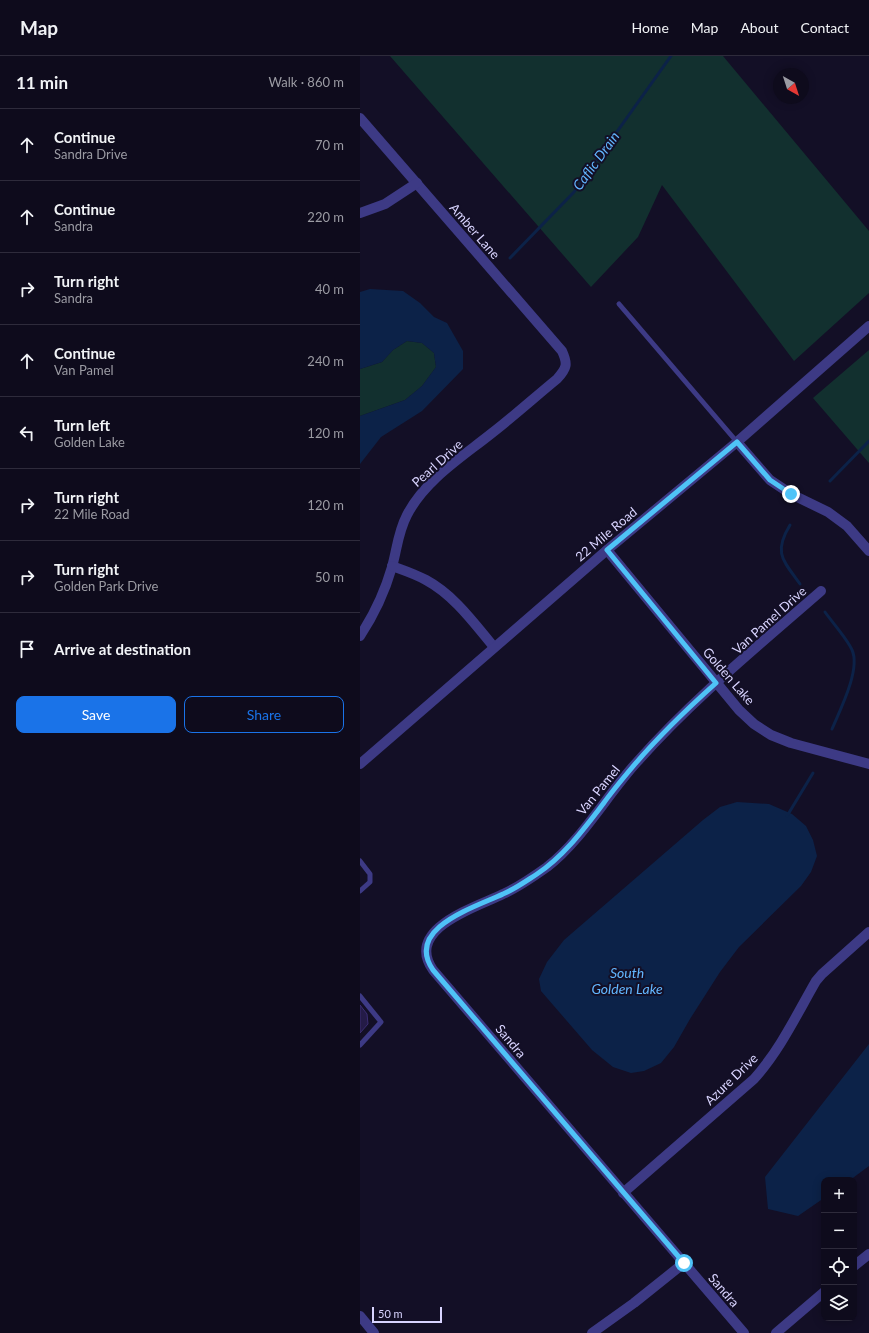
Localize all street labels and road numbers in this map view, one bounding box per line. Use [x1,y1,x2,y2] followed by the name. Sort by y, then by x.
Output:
[446,200,504,262] street label: Amber Lane
[408,436,466,490] street label: Pearl Drive
[572,504,640,564] street label: 22 Mile Road
[729,583,809,657] street label: Van Pamel Drive
[700,644,758,708] street label: Golden Lake
[573,762,623,818] street label: Van Pamel
[492,1021,530,1061] street label: Sandra
[701,1050,761,1108] street label: Azure Drive
[705,1270,743,1310] street label: Sandra

